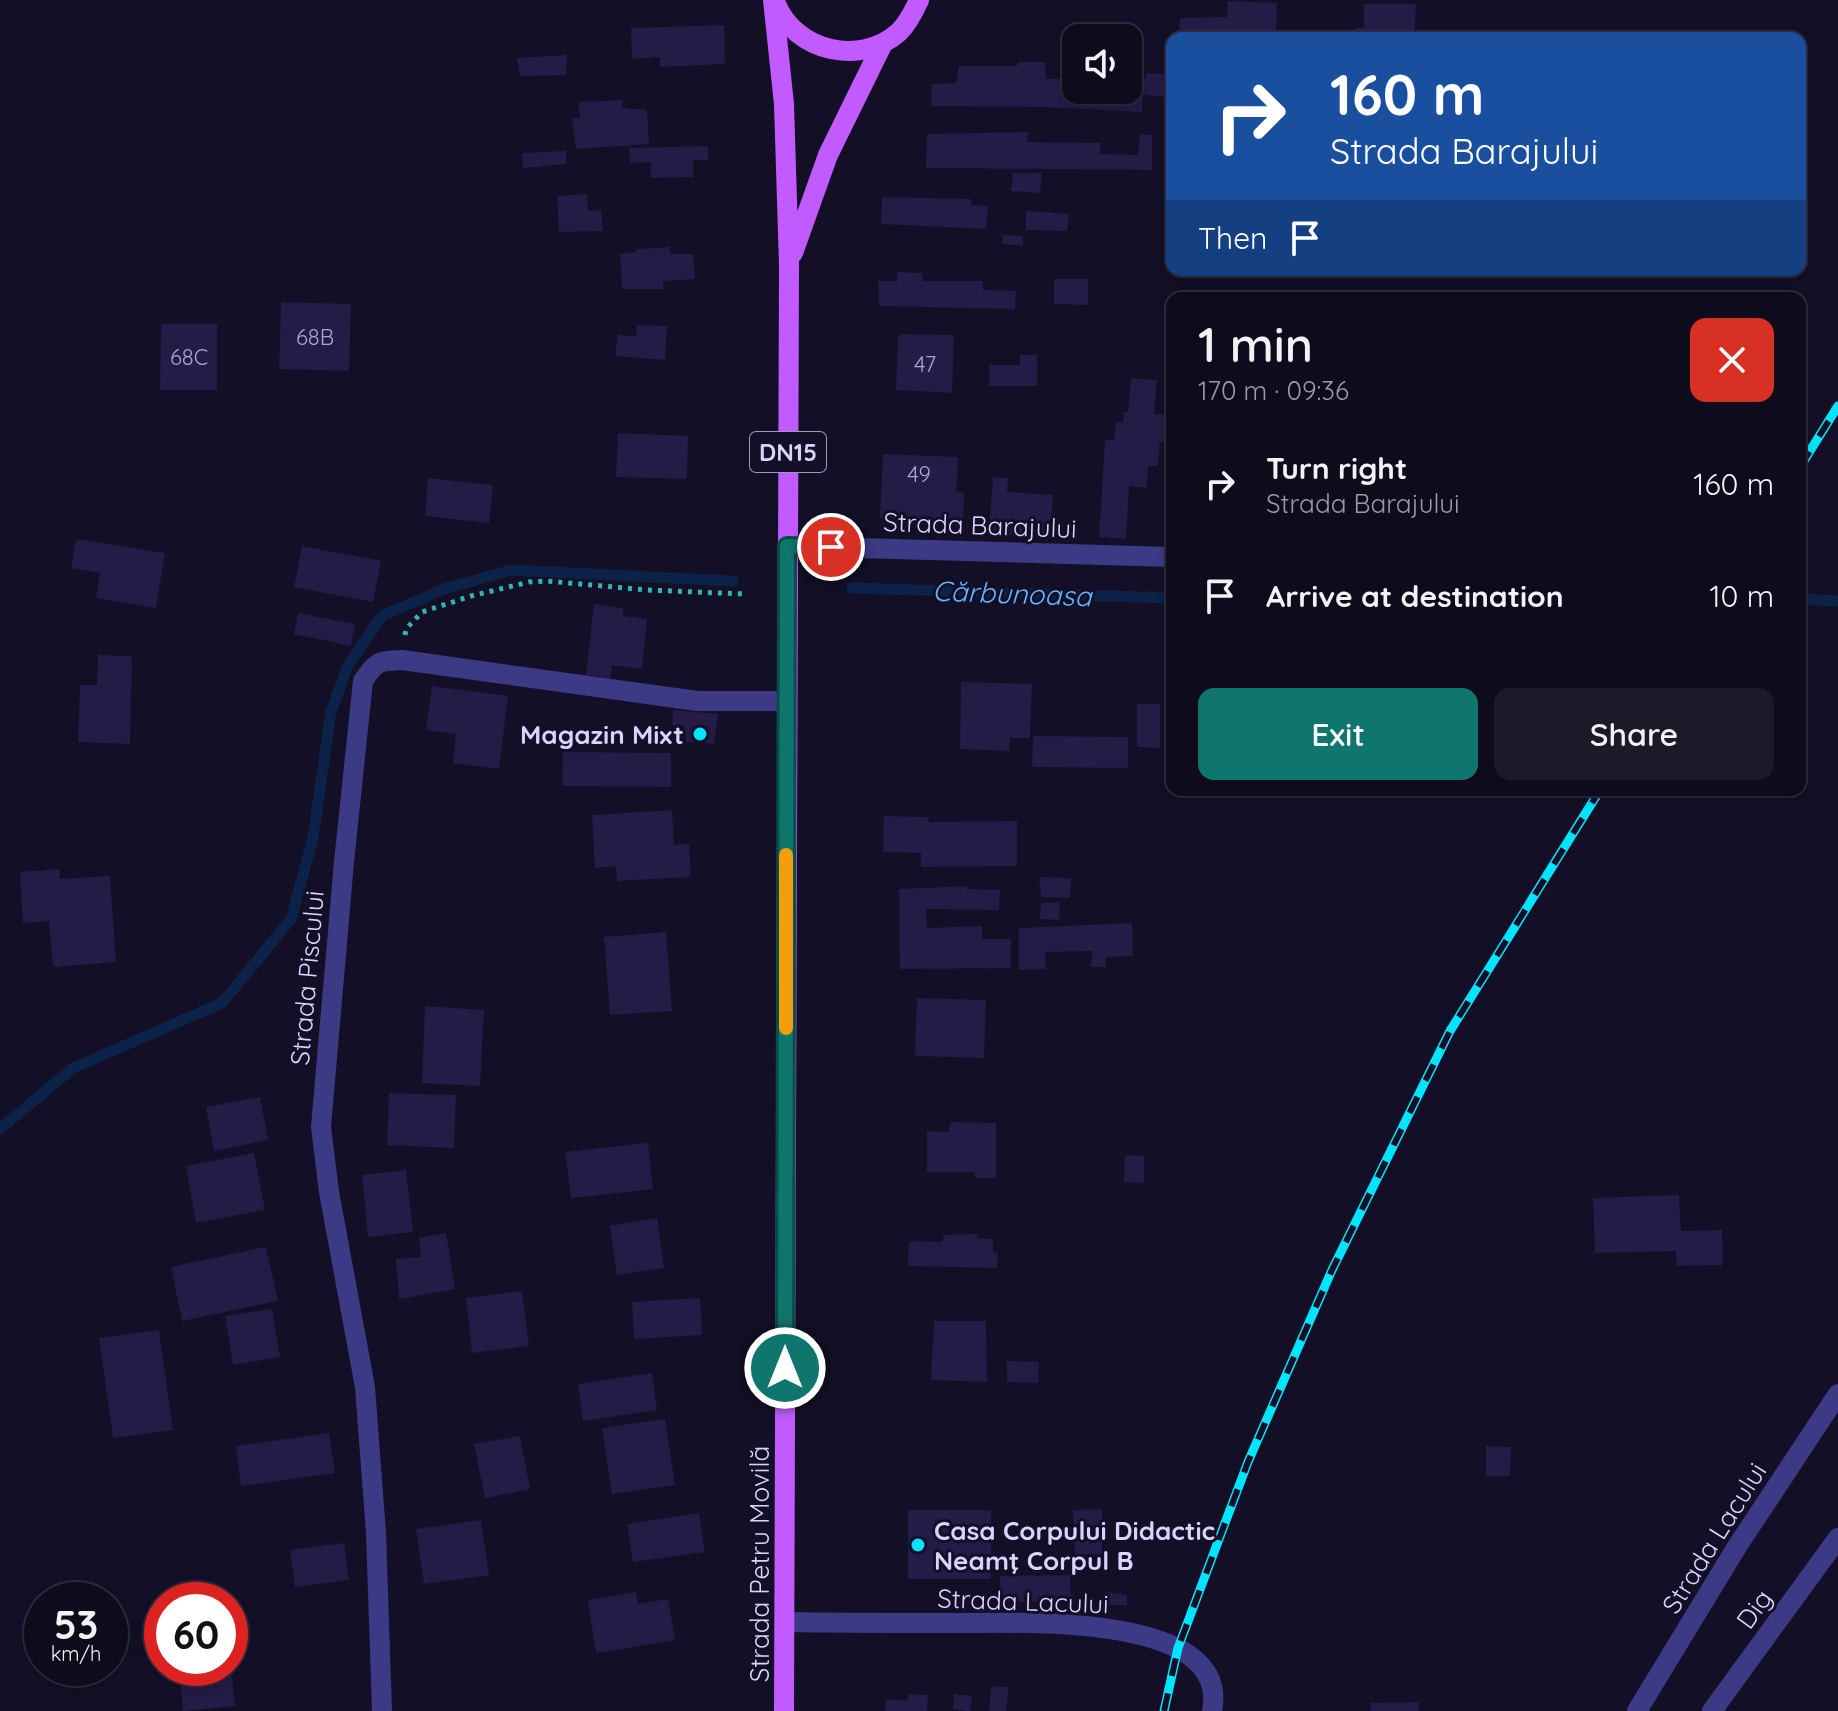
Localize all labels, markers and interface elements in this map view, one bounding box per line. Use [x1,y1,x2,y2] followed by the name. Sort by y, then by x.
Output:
[1062,24,1142,104] map controls
[1062,24,1142,104] button: sound
[1330,59,1484,129] text: 160 m
[1198,64,1302,168] icon: right
[1330,128,1598,173] text: Strada Barajului
[1283,216,1327,260] icon: arrive
[1198,219,1267,257] text: Then
[1198,314,1313,374] text: 1 min
[1690,318,1774,402] button: close
[296,323,334,351] house number: 68B
[170,343,208,371] house number: 68C
[914,350,936,378] house number: 47
[1198,374,1349,407] text: 170 m · 09:36
[750,432,826,472] road number: DN15
[1266,449,1407,487] text: Turn right
[907,460,931,488] house number: 49
[1198,462,1242,506] icon: right
[1693,465,1774,503] text: 160 m
[1266,487,1460,520] text: Strada Barajului
[883,505,1077,545] street label: Strada Barajului
[797,513,865,581] pin
[809,525,853,569] icon: arrive
[932,573,1094,613] water label: Cărbunoasa
[1198,574,1242,618] icon: arrive
[1266,577,1564,615] text: Arrive at destination
[1710,577,1774,615] text: 10 m
[1198,688,1478,780] button: Exit
[1494,688,1774,780] button: Share
[520,718,684,751] place label: Magazin Mixt
[691,725,709,743] marker: Magazin Mixt
[283,889,331,1067] street label: Strada Piscului
[743,1326,827,1410] position arrow
[743,1446,776,1682] street label: Strada Petru Movilă
[1655,1457,1773,1619] street label: Strada Lacului
[934,1514,1215,1577] place label: Casa Corpului Didactic Neamţ Corpul B
[909,1536,927,1554] marker: Casa Corpului Didactic Neamţ Corpul B
[144,1582,248,1686] speed limit sign: 60
[937,1582,1109,1620] street label: Strada Lacului
[1729,1583,1779,1635] street label: Dig
[54,1599,98,1649] text: 53
[51,1641,101,1666] text: km/h

